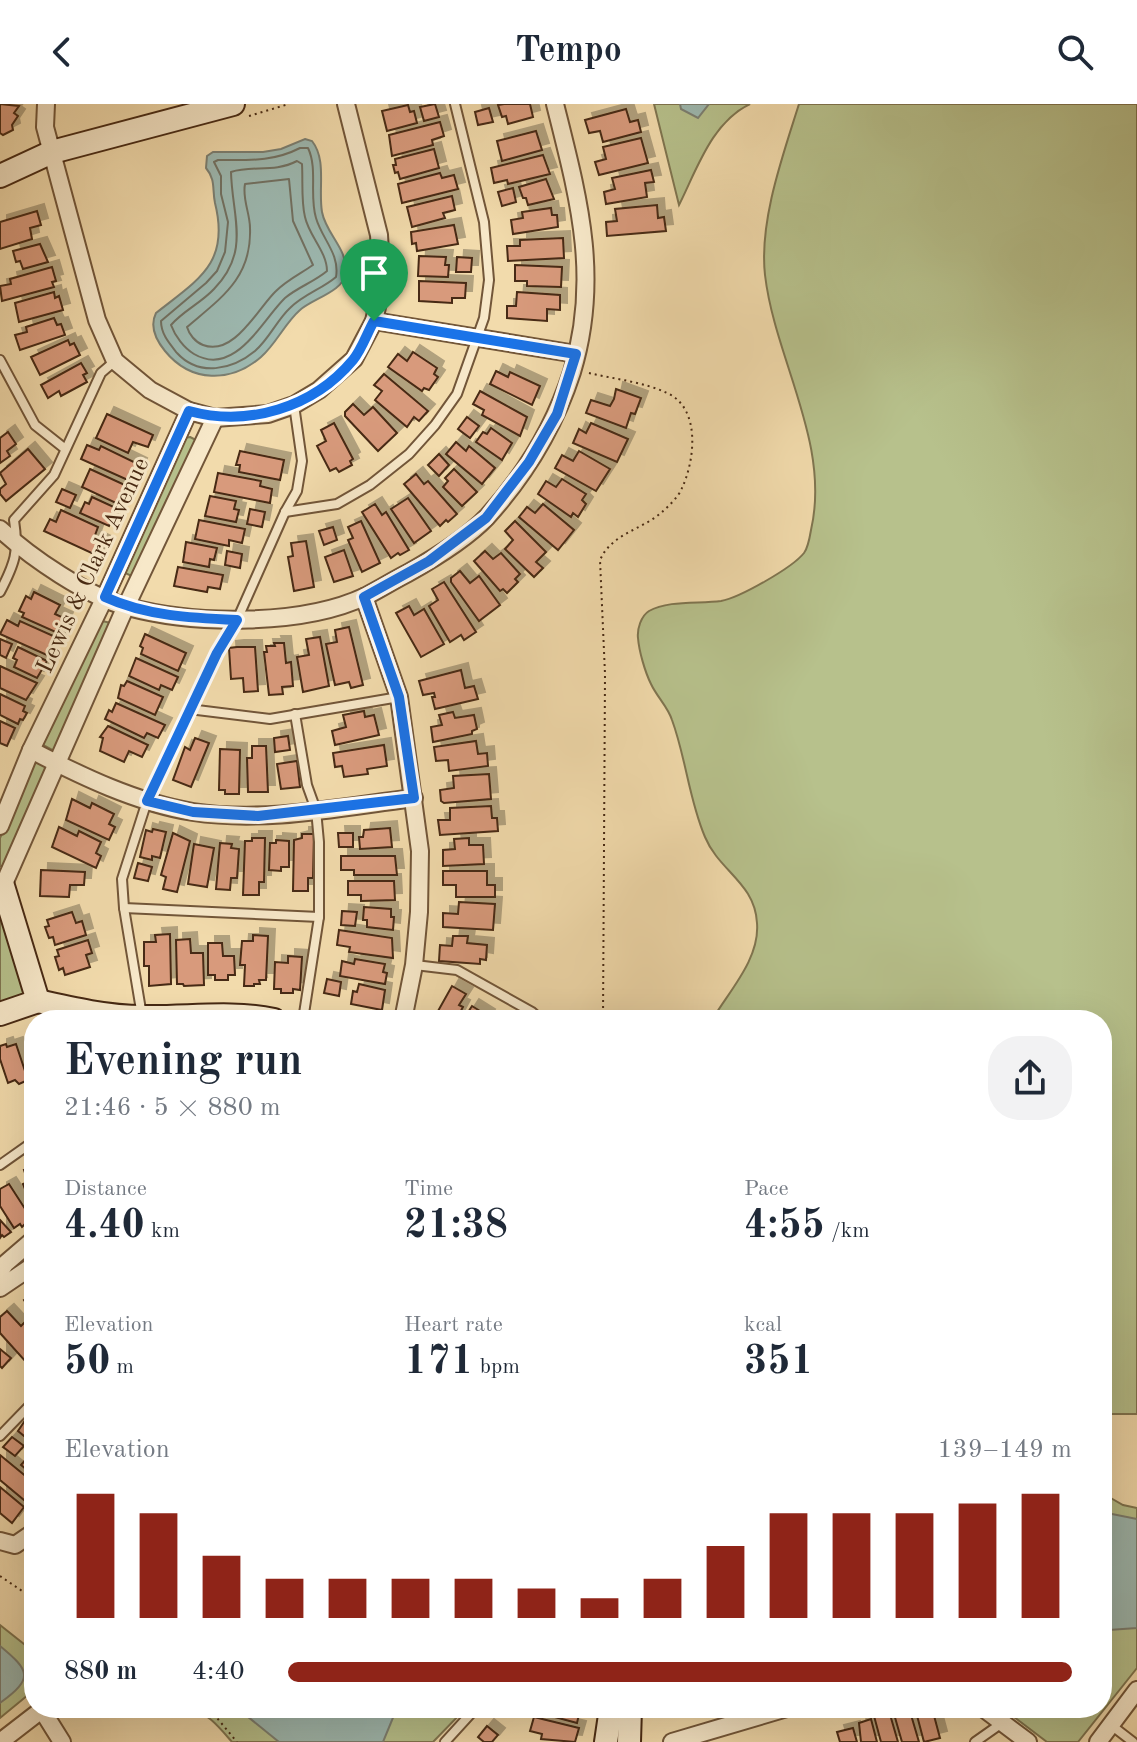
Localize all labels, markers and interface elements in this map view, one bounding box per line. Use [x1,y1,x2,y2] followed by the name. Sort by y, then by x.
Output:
[40,30,84,74] icon: back
[1053,30,1097,74] icon: search
[515,34,622,70] text: Tempo
[340,239,408,321] pin
[352,251,396,295] icon: arrive
[33,454,154,677] street label: Lewis & Clark Avenue
[988,1036,1072,1120] button: share
[64,1040,302,1084] text: Evening run
[64,1095,281,1121] text: 21:46 · 5 × 880 m
[64,1178,147,1200] text: Distance
[404,1178,453,1200] text: Time
[744,1178,789,1200] text: Pace
[64,1207,145,1247] text: 4.40
[404,1207,508,1247] text: 21:38
[744,1207,825,1247] text: 4:55
[145,1220,180,1242] text: km
[825,1220,870,1242] text: /km
[64,1314,154,1336] text: Elevation
[404,1314,503,1336] text: Heart rate
[744,1314,782,1336] text: kcal
[64,1343,110,1383] text: 50
[404,1343,474,1383] text: 171
[744,1343,814,1383] text: 351
[110,1356,134,1378] text: m
[474,1356,520,1378] text: bpm
[64,1437,170,1463] text: Elevation
[937,1437,1072,1463] text: 139–149 m
[64,1659,137,1685] text: 880 m
[192,1659,245,1685] text: 4:40

